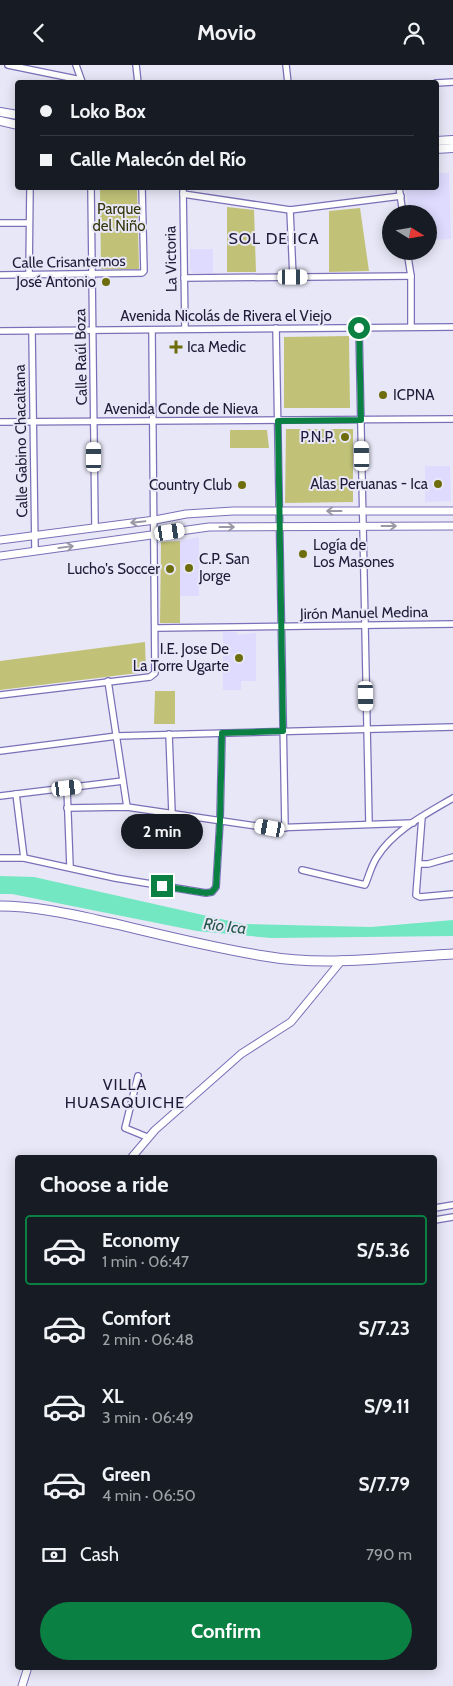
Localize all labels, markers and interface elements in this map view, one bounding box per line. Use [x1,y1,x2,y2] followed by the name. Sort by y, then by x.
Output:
[25,19,53,47] icon: back
[197,19,256,46] text: Movio
[400,19,428,47] icon: person
[70,100,146,123] text: Loko Box
[70,148,246,171] text: Calle Malecón del Río
[92,200,146,235] park label: Parque del Niño
[382,205,438,260] north arrow
[382,205,437,260] map controls
[161,225,181,292] street label: La Victoria
[228,229,320,248] district label: SOL DE ICA
[12,252,126,272] street label: Calle Crisantemos
[278,270,308,285] car
[15,273,96,291] place label: José Antonio
[100,276,112,288] marker: José Antonio
[120,307,332,325] street label: Avenida Nicolás de Rivera el Viejo
[71,308,91,406] street label: Calle Raúl Boza
[348,317,370,339] route start
[187,338,246,356] place label: Ica Medic
[169,340,183,354] marker: Ica Medic
[11,363,31,518] street label: Calle Gabino Chacaltana
[393,386,435,404] place label: ICPNA
[377,389,389,401] marker: ICPNA
[104,400,259,418] street label: Avenida Conde de Nieva
[300,428,335,446] place label: P.N.P.
[339,431,351,443] marker: P.N.P.
[354,441,369,471] car
[86,442,101,472] car
[310,475,429,493] place label: Alas Peruanas - Ica
[149,476,232,494] place label: Country Club
[432,478,444,490] marker: Alas Peruanas - Ica
[236,479,248,491] marker: Country Club
[327,506,343,516] one-way arrow
[130,517,146,527] one-way arrow
[381,521,397,531] one-way arrow
[154,522,185,542] car
[218,522,235,532] one-way arrow
[313,536,394,571] place label: Logía de Los Masones
[57,541,73,551] one-way arrow
[297,548,309,560] marker: Logía de Los Masones
[198,550,250,585] place label: C.P. San Jorge
[67,560,160,578] place label: Lucho's Soccer
[183,562,195,574] marker: C.P. San Jorge
[164,563,176,575] marker: Lucho's Soccer
[299,603,429,623] street label: Jirón Manuel Medina
[133,640,229,675] place label: I.E. Jose De La Torre Ugarte
[233,652,245,664] marker: I.E. Jose De La Torre Ugarte
[358,681,373,711] car
[51,779,82,797] car
[121,813,203,849] callout: 2 min
[253,818,286,838] car
[143,822,181,841] text: 2 min
[151,875,173,897] route end
[202,914,248,938] water label: Río Ica
[65,1075,185,1112] district label: VILLA HUASAQUICHE
[40,1171,169,1198] text: Choose a ride
[42,1228,87,1273] icon: car
[102,1229,180,1252] text: Economy
[357,1239,410,1262] text: S/5.36
[102,1252,189,1271] text: 1 min · 06:47
[42,1306,87,1351] icon: car
[102,1307,171,1330] text: Comfort
[359,1317,410,1340] text: S/7.23
[102,1330,194,1349] text: 2 min · 06:48
[42,1384,87,1429] icon: car
[102,1385,123,1408] text: XL
[364,1395,410,1418] text: S/9.11
[102,1408,194,1427] text: 3 min · 06:49
[42,1462,87,1507] icon: car
[102,1463,151,1486] text: Green
[359,1473,410,1496] text: S/7.79
[102,1486,196,1505] text: 4 min · 06:50
[40,1541,68,1569] icon: cash
[80,1543,119,1566] text: Cash
[366,1545,412,1564] text: 790 m
[40,1602,412,1660] button: Confirm

